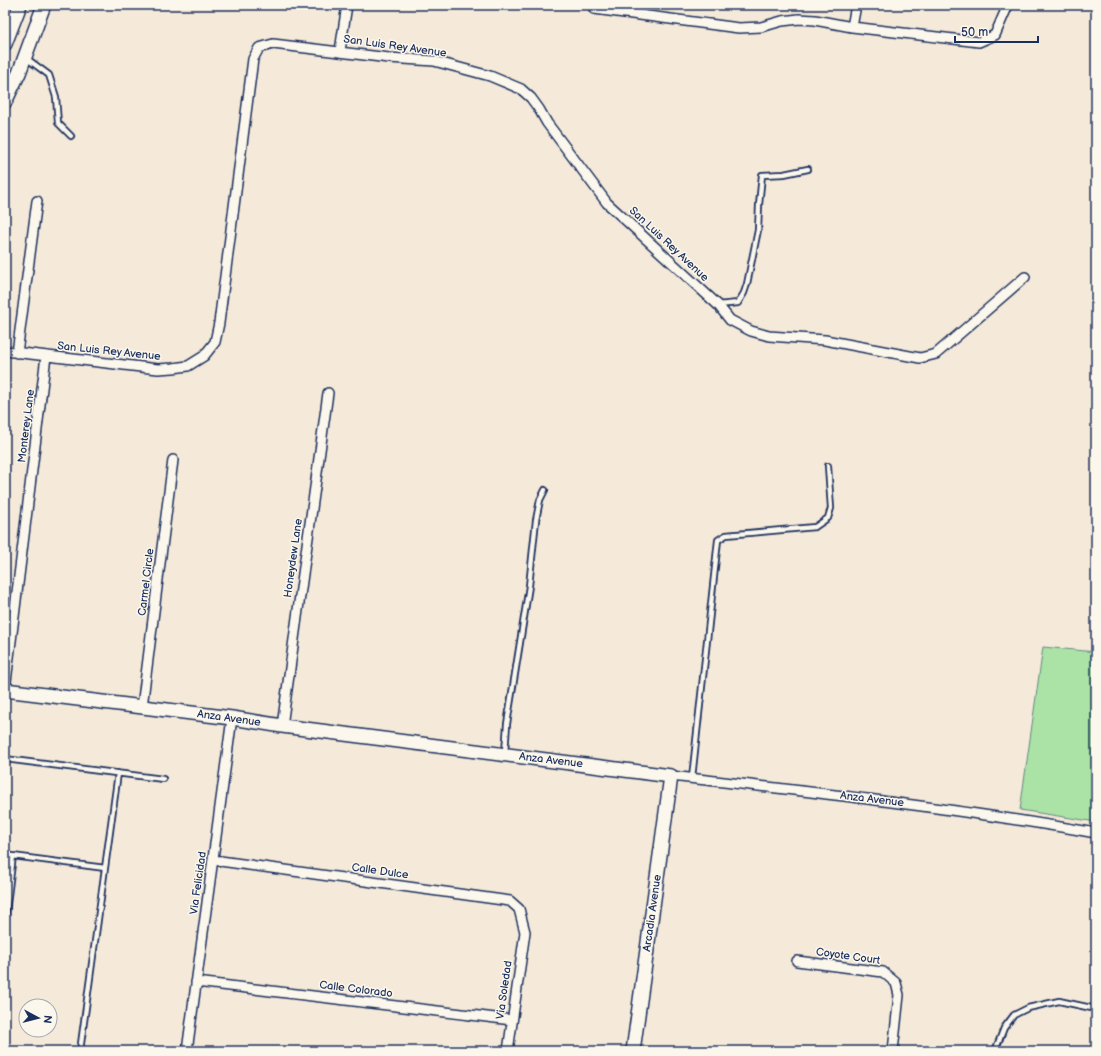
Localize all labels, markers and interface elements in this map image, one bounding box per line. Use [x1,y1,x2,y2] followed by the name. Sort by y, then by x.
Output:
[955,18,1038,44] scale bar
[961,25,988,40] text: 50 m
[343,32,448,60] street label: San Luis Rey Avenue
[627,204,712,284] street label: San Luis Rey Avenue
[57,339,162,363] street label: San Luis Rey Avenue
[15,388,37,463] street label: Monterey Lane
[281,517,305,598] street label: Honeydew Lane
[135,547,157,617] street label: Carmel Circle
[196,707,262,729] street label: Anza Avenue
[518,750,584,770] street label: Anza Avenue
[839,789,905,809] street label: Anza Avenue
[187,851,209,915] street label: Via Felicidad
[351,861,410,881] street label: Calle Dulce
[640,873,664,952] street label: Arcadia Avenue
[815,945,882,967] street label: Coyote Court
[493,960,515,1020] street label: Via Soledad
[319,978,393,1000] street label: Calle Colorado
[18,998,58,1038] north arrow
[40,1014,54,1024] text: N

